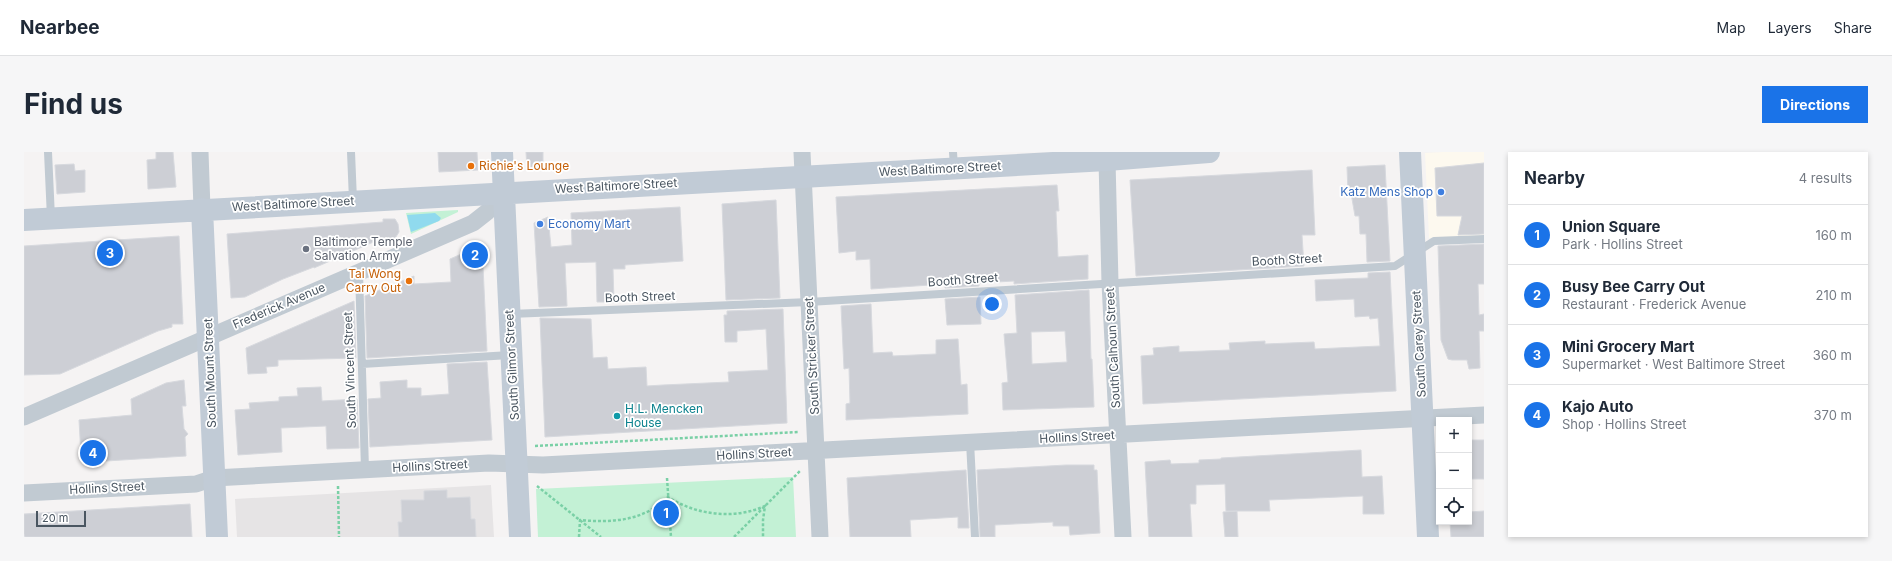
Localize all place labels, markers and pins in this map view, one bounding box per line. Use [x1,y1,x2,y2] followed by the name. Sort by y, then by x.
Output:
[479,158,569,173] place label: Richie's Lounge
[466,161,476,171] marker: Richie's Lounge
[1340,184,1433,199] place label: Katz Mens Shop
[1436,187,1446,197] marker: Katz Mens Shop
[548,216,630,231] place label: Economy Mart
[535,219,545,229] marker: Economy Mart
[314,234,412,263] place label: Baltimore Temple Salvation Army
[97,238,123,268] pin: 3
[462,240,488,270] pin: 2
[301,244,311,254] marker: Baltimore Temple Salvation Army
[346,266,401,295] place label: Tai Wong Carry Out
[404,276,414,286] marker: Tai Wong Carry Out
[625,401,703,430] place label: H.L. Mencken House
[612,411,622,421] marker: H.L. Mencken House
[80,438,106,468] pin: 4
[653,498,679,528] pin: 1

